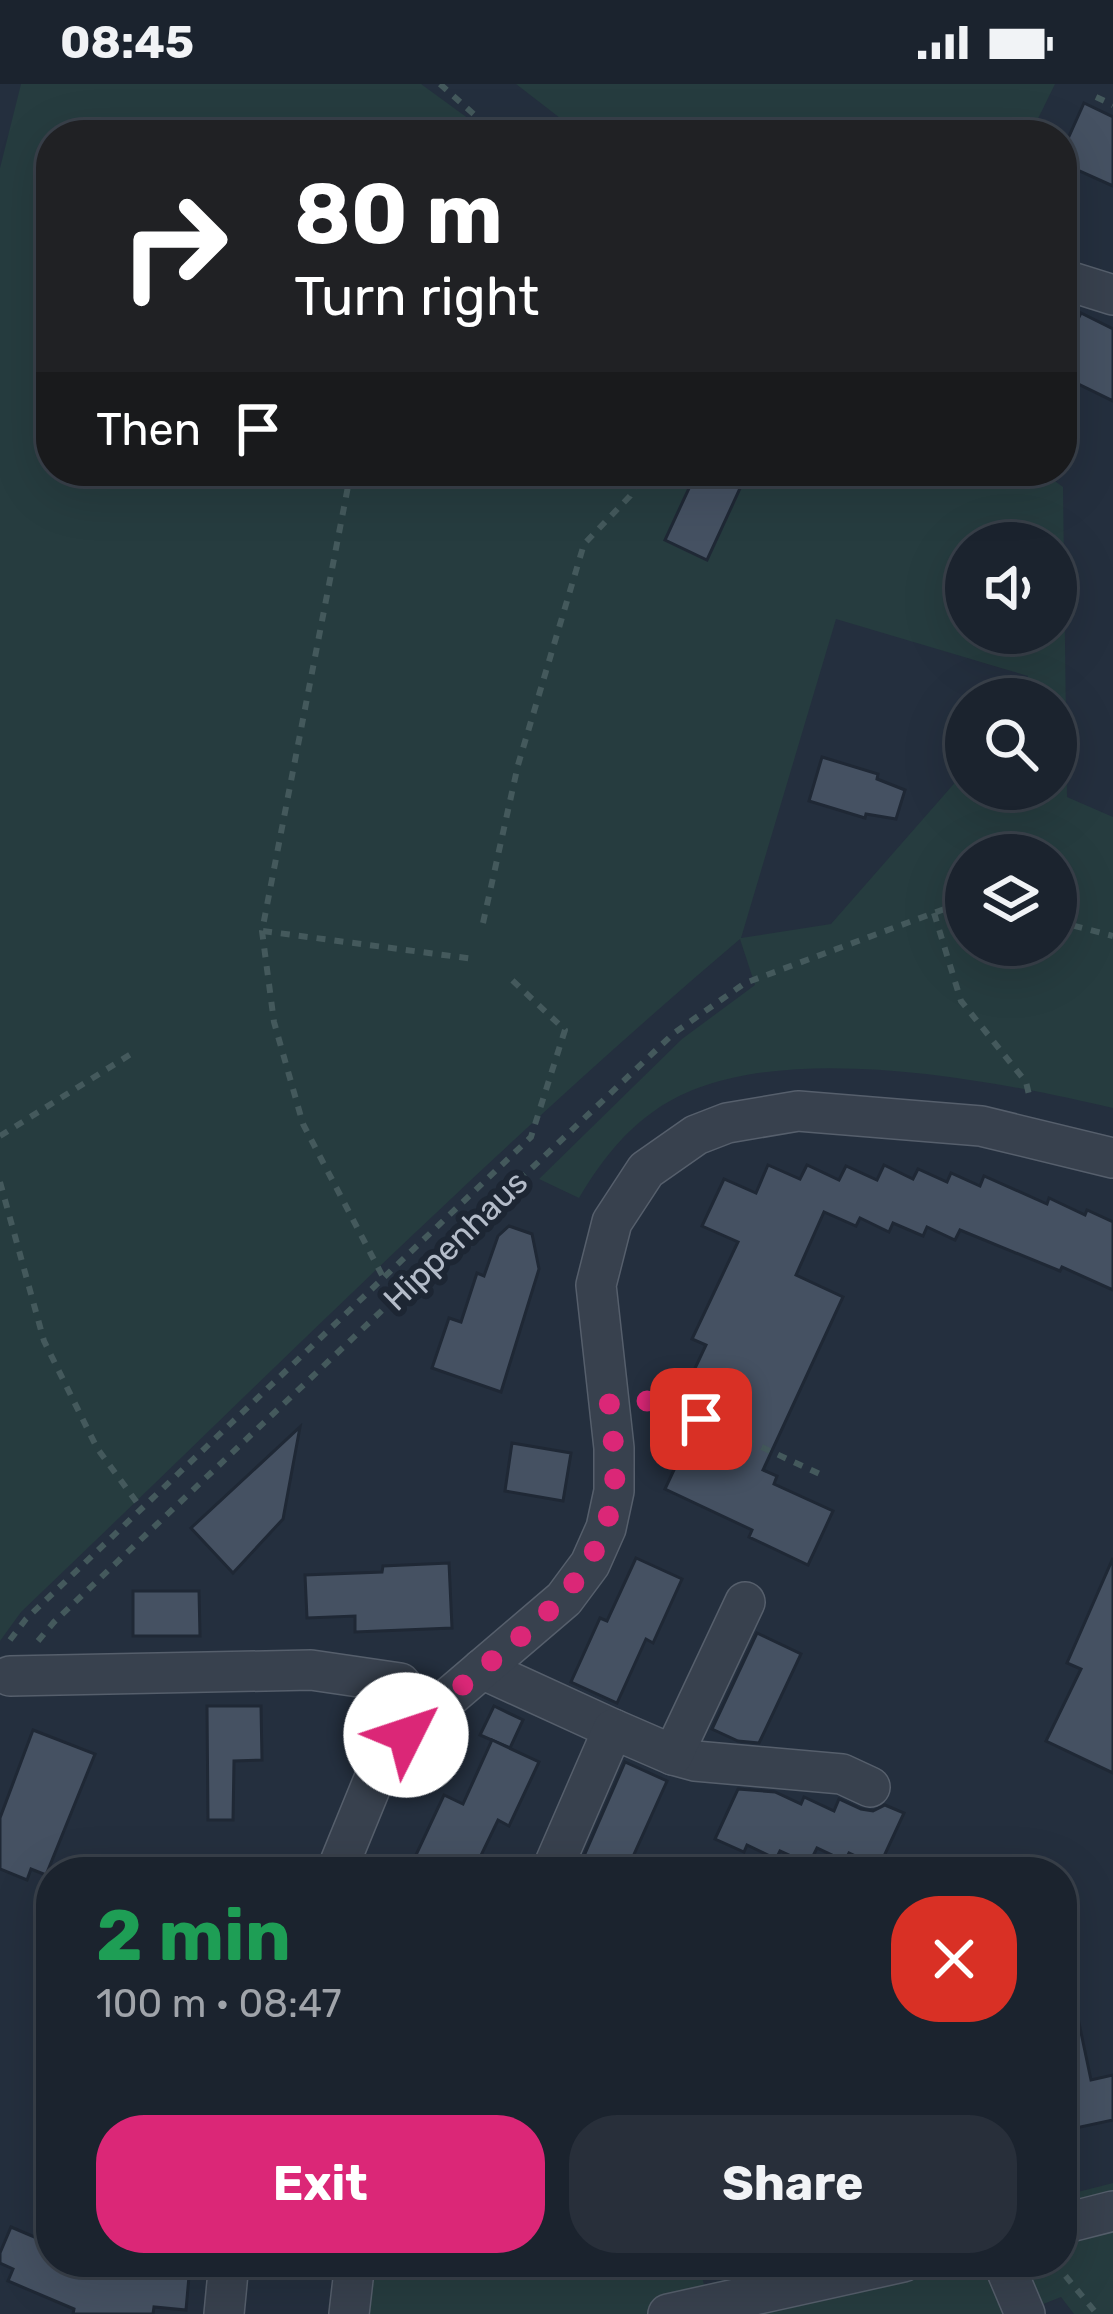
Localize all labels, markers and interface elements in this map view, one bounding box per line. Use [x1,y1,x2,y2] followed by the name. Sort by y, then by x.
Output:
[60,16,194,69] text: 08:45
[294,164,503,264] text: 80 m
[96,168,252,324] icon: right
[294,265,539,329] text: Turn right
[225,396,291,462] icon: arrive
[96,403,201,456] text: Then
[945,522,1077,966] map controls
[945,522,1077,654] button: sound
[945,678,1077,810] button: search
[945,834,1077,966] button: layers
[375,1162,535,1318] street label: Hippenhaus
[650,1368,752,1470] pin
[668,1386,734,1452] icon: arrive
[343,1672,469,1798] position arrow
[96,1893,291,1978] text: 2 min
[891,1896,1017,2022] button: close
[96,1981,342,2027] text: 100 m · 08:47
[96,2115,545,2253] button: Exit
[569,2115,1017,2253] button: Share

